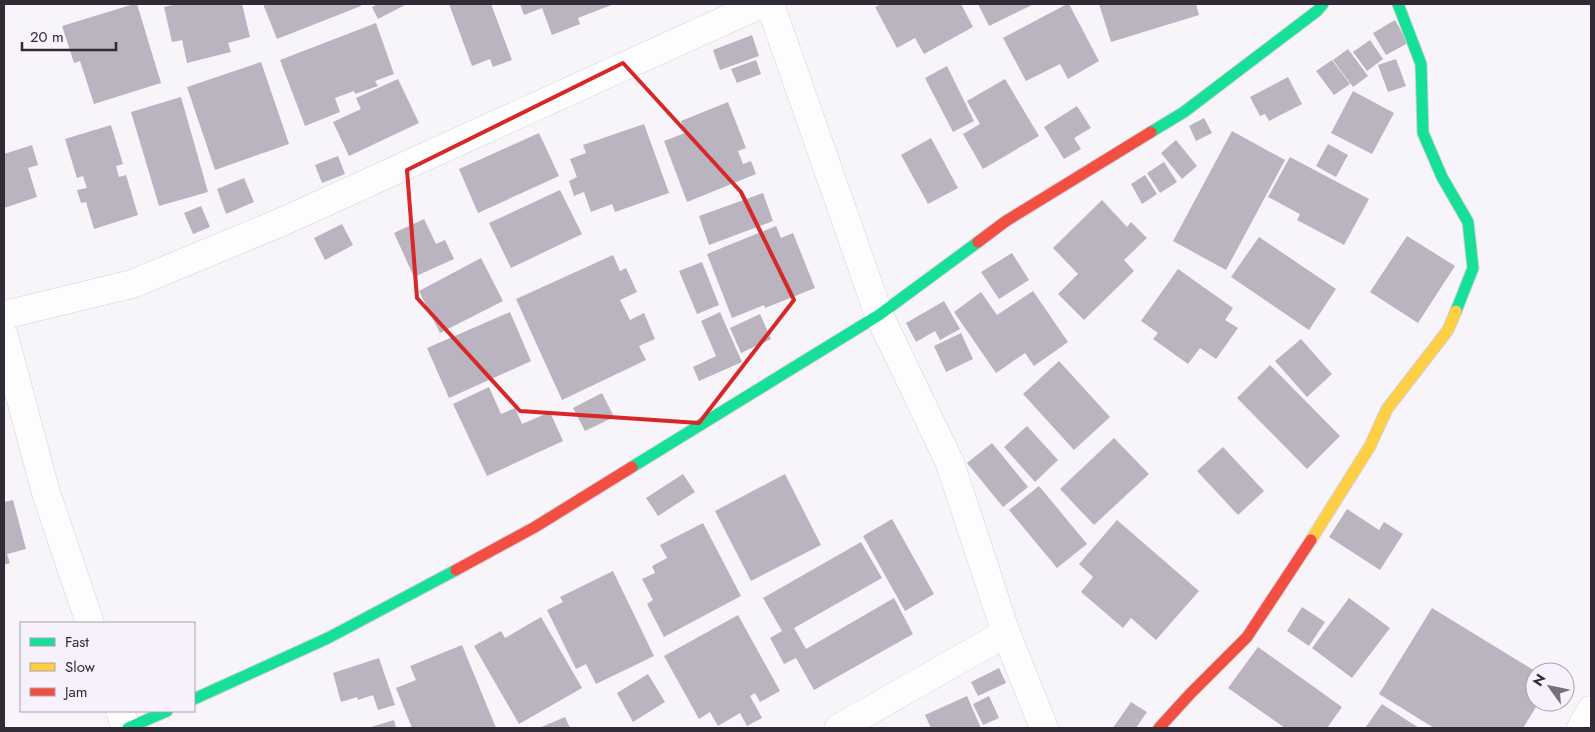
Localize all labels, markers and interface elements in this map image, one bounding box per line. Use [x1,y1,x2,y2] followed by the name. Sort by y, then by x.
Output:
[22,20,116,52] scale bar
[30,26,64,48] text: 20 m
[20,622,195,712] legend
[65,631,89,653] text: Fast
[65,656,96,678] text: Slow
[1525,662,1575,712] north arrow
[1528,670,1551,690] text: N
[63,681,88,703] text: Jam

